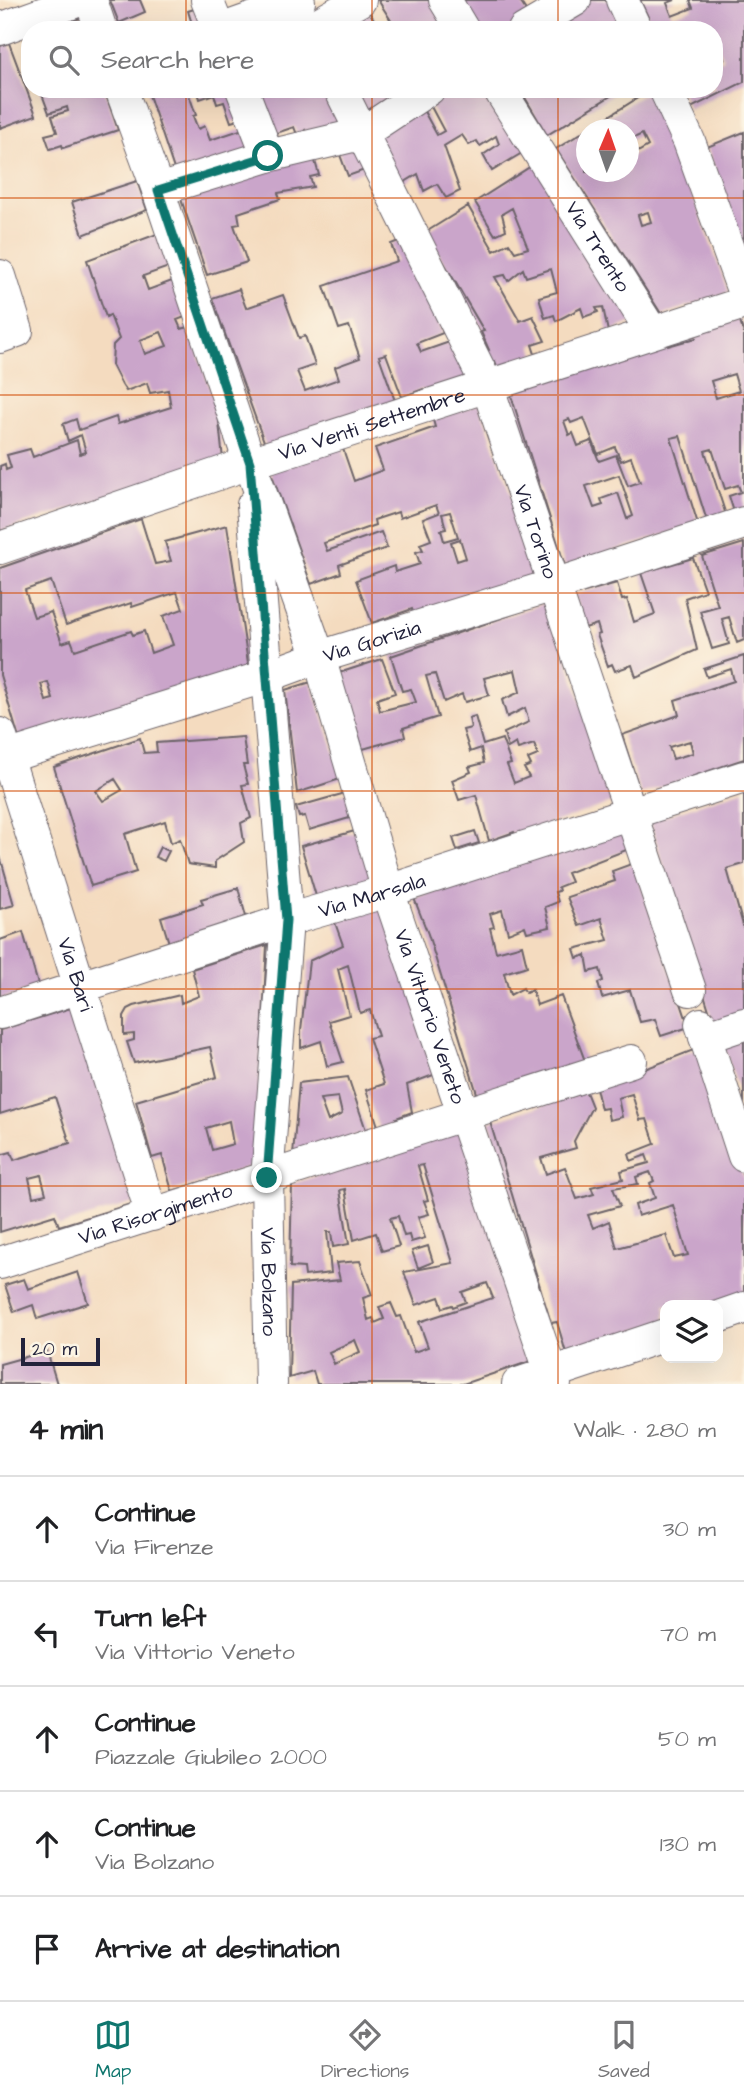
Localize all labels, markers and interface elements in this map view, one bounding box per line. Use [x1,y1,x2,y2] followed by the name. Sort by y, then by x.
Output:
[21,21,723,98] search box
[45,41,83,79] icon: search
[101,42,254,78] text: Search here
[576,119,639,182] north arrow
[252,140,283,171] route start
[558,196,637,298] street label: Via Trento
[275,380,469,468] street label: Via Venti Settembre
[506,481,565,583] street label: Via Torino
[319,613,425,670] street label: Via Gorizia
[315,866,429,925] street label: Via Marsala
[387,926,473,1108] street label: Via Vittorio Veneto
[50,934,101,1015] street label: Via Bari
[251,1162,282,1193] route end
[75,1175,236,1252] street label: Via Risorgimento
[253,1227,284,1337] street label: Via Bolzano
[660,1300,723,1363] map controls
[660,1300,723,1363] button: layers
[21,1335,100,1367] scale bar
[32,1336,77,1363] text: 20 m
[28,1409,103,1451] text: 4 min
[574,1414,716,1446] text: Walk · 280 m
[95,1495,196,1531] text: Continue
[28,1510,66,1548] icon: ahead
[663,1513,716,1545] text: 30 m
[95,1531,214,1563] text: Via Firenze
[95,1600,206,1636] text: Turn left
[28,1615,66,1653] icon: left
[660,1618,716,1650] text: 70 m
[95,1636,295,1668] text: Via Vittorio Veneto
[95,1705,196,1741] text: Continue
[28,1720,66,1758] icon: ahead
[658,1723,716,1755] text: 50 m
[95,1741,327,1773] text: Piazzale Giubileo 2000
[95,1810,196,1846] text: Continue
[28,1825,66,1863] icon: ahead
[660,1828,716,1860] text: 130 m
[95,1846,214,1878] text: Via Bolzano
[28,1930,66,1968] icon: arrive
[95,1931,340,1967] text: Arrive at destination
[94,2016,132,2085] tab: Map
[321,2016,409,2085] tab: Directions
[598,2016,650,2085] tab: Saved

